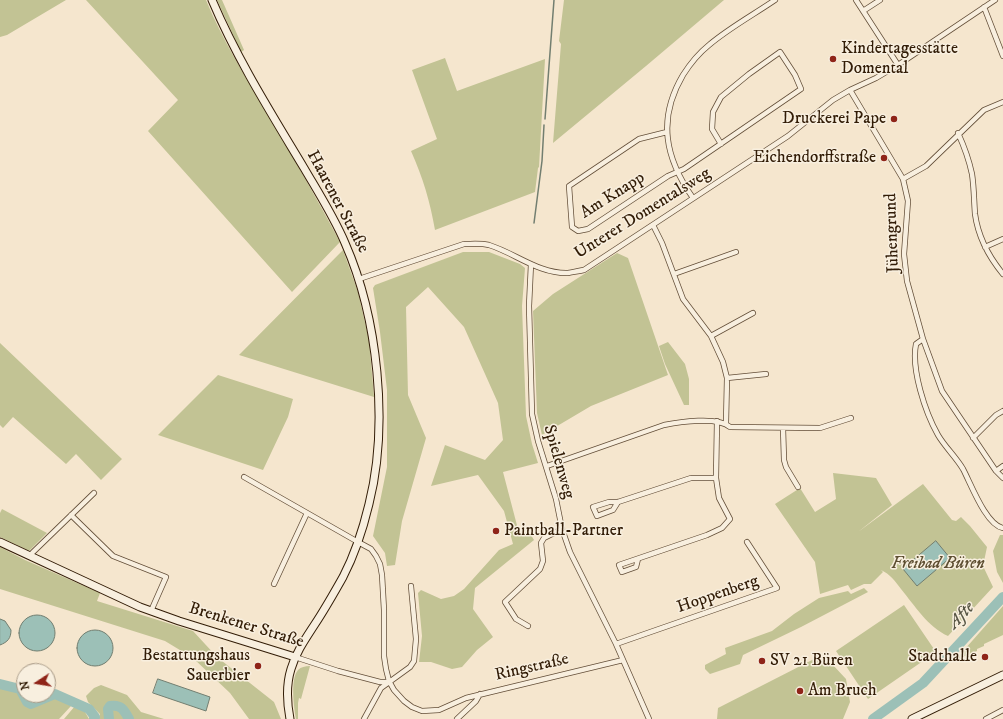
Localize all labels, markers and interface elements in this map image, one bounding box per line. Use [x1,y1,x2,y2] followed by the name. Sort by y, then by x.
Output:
[841,39,958,79] place label: Kindertagesstätte Domental
[828,54,838,64] marker: Kindertagesstätte Domental
[782,109,886,129] place label: Druckerei Pape
[889,114,899,124] marker: Druckerei Pape
[301,147,373,257] street label: Haarener Straße
[753,148,876,168] place label: Eichendorffstraße
[879,153,889,163] marker: Eichendorffstraße
[571,164,715,264] street label: Unterer Domentalsweg
[577,168,649,224] street label: Am Knapp
[881,193,905,273] street label: Jühengrund
[538,423,578,501] street label: Spielenweg
[504,521,623,541] place label: Paintball-Partner
[491,526,501,536] marker: Paintball-Partner
[891,554,985,574] park label: Freibad Büren
[675,572,761,618] street label: Hoppenberg
[944,598,980,634] water label: Afte
[186,599,306,653] street label: Brenkener Straße
[142,646,250,686] place label: Bestattungshaus Sauerbier
[908,647,977,667] place label: Stadthalle
[493,650,571,686] street label: Ringstraße
[770,651,853,671] place label: SV 21 Büren
[980,652,990,662] marker: Stadthalle
[757,656,767,666] marker: SV 21 Büren
[253,661,263,671] marker: Bestattungshaus Sauerbier
[16,663,56,703] north arrow
[17,679,33,691] text: N
[808,681,877,701] place label: Am Bruch
[795,686,805,696] marker: Am Bruch

